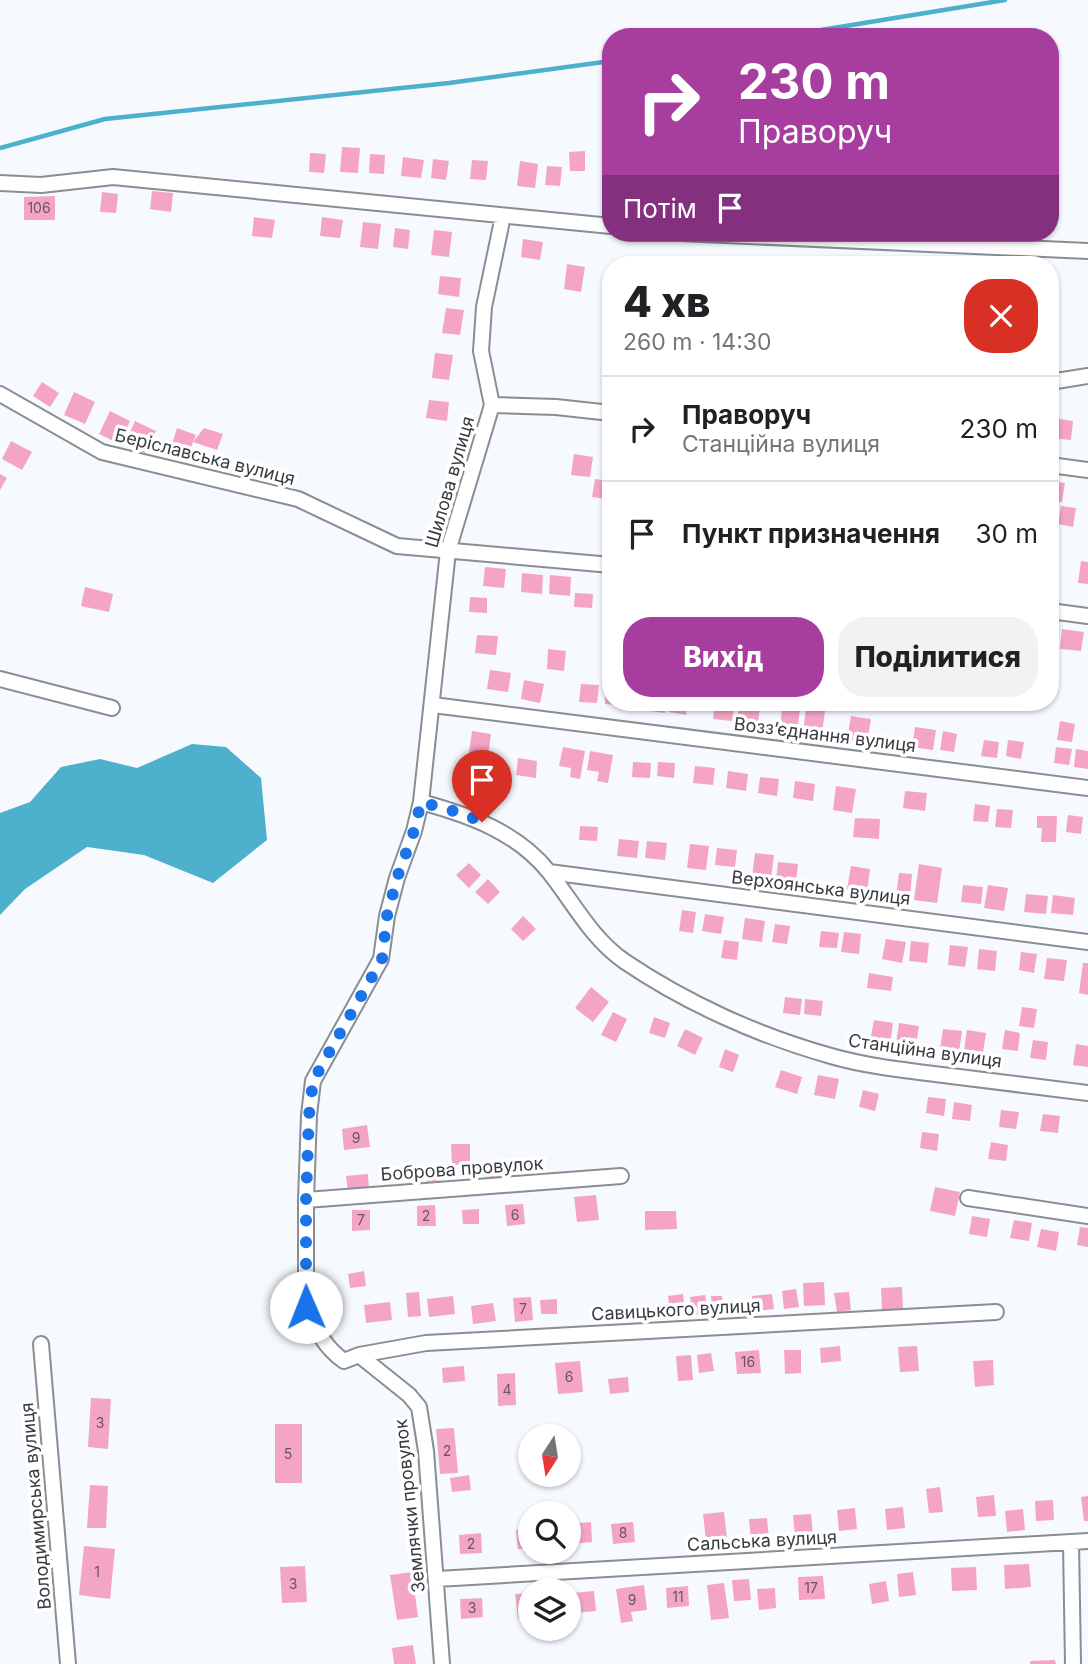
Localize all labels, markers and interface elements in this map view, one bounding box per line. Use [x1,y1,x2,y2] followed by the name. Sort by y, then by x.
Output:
[738,52,890,111] text: 230 m
[623,56,714,147] icon: right
[738,112,892,151] text: Праворуч
[711,189,749,227] icon: arrive
[623,193,697,224] text: Потім
[27,199,51,216] house number: 106
[623,276,711,327] text: 4 хв
[964,279,1038,353] button: close
[623,328,772,356] text: 260 m · 14:30
[682,399,811,430] text: Праворуч
[623,410,661,448] icon: right
[960,413,1038,444] text: 230 m
[421,414,478,550] street label: Шилова вулиця
[113,424,297,489] street label: Беріславська вулиця
[682,430,880,458] text: Станційна вулиця
[623,515,661,553] icon: arrive
[682,518,940,549] text: Пункт призначення
[975,518,1038,549] text: 30 m
[623,617,824,697] button: Вихід
[838,617,1038,697] button: Поділитися
[733,713,917,756] street label: Возз’єднання вулиця
[452,750,512,822] pin
[463,761,501,799] icon: arrive
[730,866,912,909] street label: Верхоянська вулиця
[847,1029,1003,1072] street label: Станційна вулиця
[352,1129,360,1146] house number: 9
[380,1152,544,1185] street label: Боброва провулок
[511,1206,519,1223] house number: 6
[422,1207,430,1224] house number: 2
[357,1211,365,1228] house number: 7
[269,1270,343,1344] position arrow
[591,1295,761,1324] street label: Савицького вулиця
[519,1300,527,1317] house number: 7
[741,1353,755,1370] house number: 16
[565,1368,573,1385] house number: 6
[502,1381,512,1398] house number: 4
[16,1402,55,1610] street label: Володимирська вулиця
[96,1414,104,1431] house number: 3
[390,1418,429,1594] street label: Землячки провулок
[518,1424,581,1488] north arrow
[518,1424,581,1641] map controls
[443,1442,451,1459] house number: 2
[284,1445,292,1462] house number: 5
[518,1501,581,1564] button: search
[619,1524,627,1541] house number: 8
[686,1526,837,1555] street label: Сальська вулиця
[467,1535,475,1552] house number: 2
[94,1563,100,1580] house number: 1
[289,1575,297,1592] house number: 3
[518,1578,581,1641] button: layers
[804,1579,818,1596] house number: 17
[672,1588,684,1605] house number: 11
[628,1591,636,1608] house number: 9
[468,1599,476,1616] house number: 3

